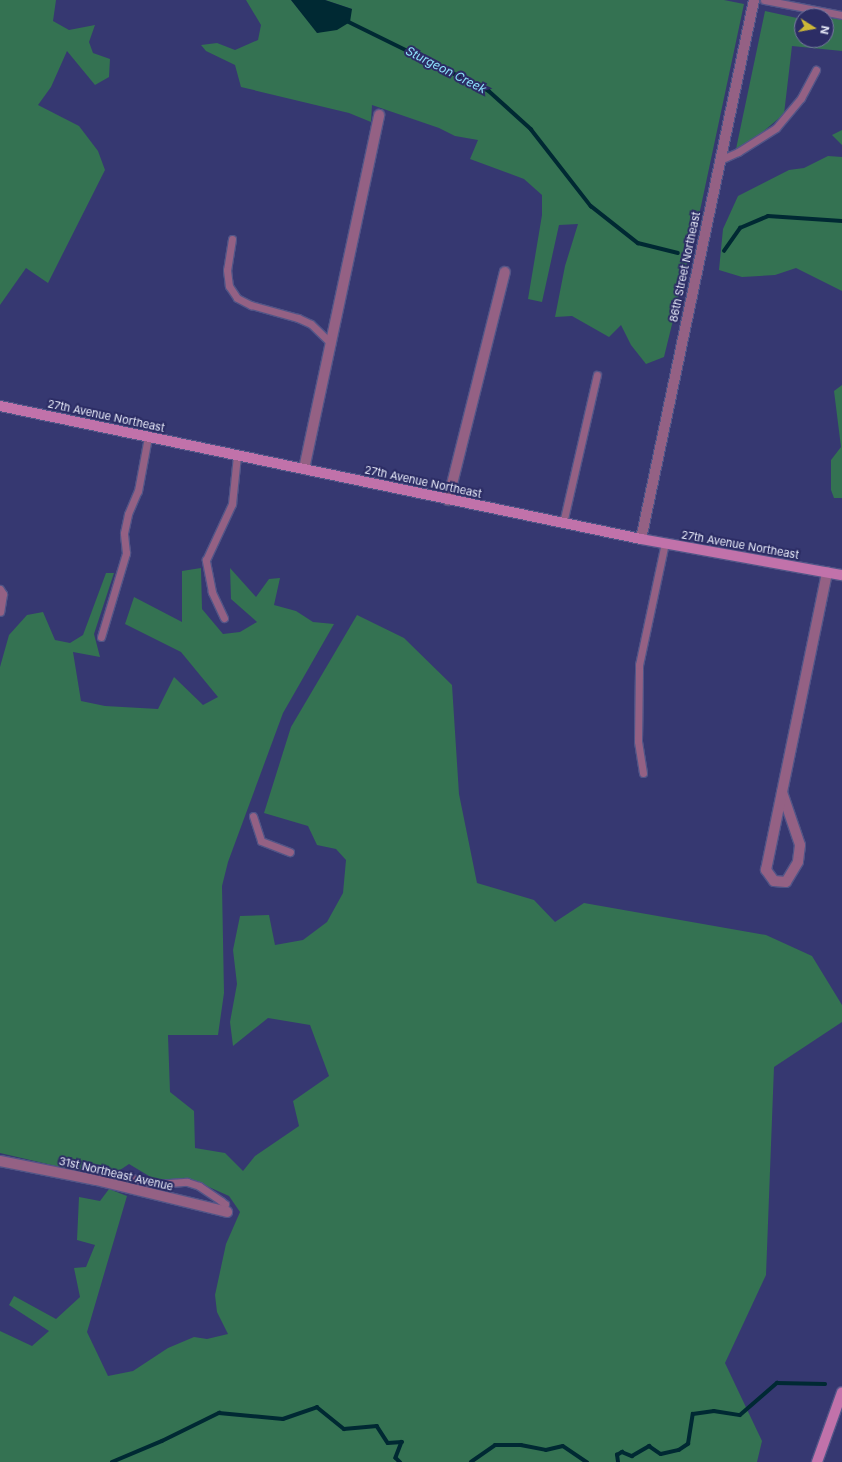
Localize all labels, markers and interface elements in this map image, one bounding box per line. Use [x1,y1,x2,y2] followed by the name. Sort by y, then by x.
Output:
[794,8,834,48] north arrow
[817,25,832,36] text: N
[403,43,489,97] water label: Sturgeon Creek
[667,211,703,323] street label: 86th Street Northeast
[46,397,166,435] street label: 27th Avenue Northeast
[363,463,483,501] street label: 27th Avenue Northeast
[680,528,800,562] street label: 27th Avenue Northeast
[58,1154,174,1194] street label: 31st Northeast Avenue

